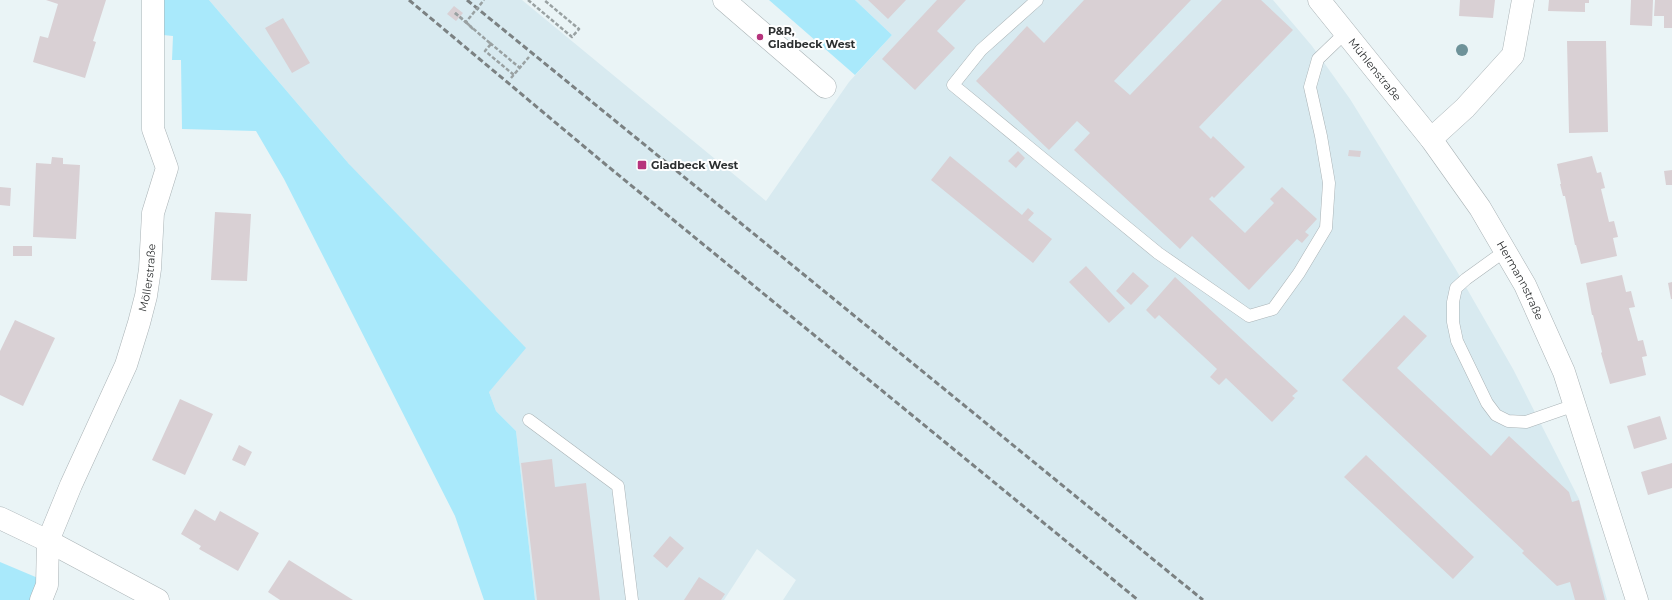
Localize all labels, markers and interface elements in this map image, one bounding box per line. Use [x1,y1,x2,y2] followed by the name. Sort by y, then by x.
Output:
[768,24,856,51] place label: P&R, Gladbeck West
[755,32,765,42] marker: P&R, Gladbeck West
[1345,35,1405,104] street label: Mühlenstraße
[651,158,739,172] place label: Gladbeck West
[636,159,648,171] marker: Gladbeck West
[1494,238,1547,322] street label: Hermannstraße
[135,243,158,313] street label: Möllerstraße

